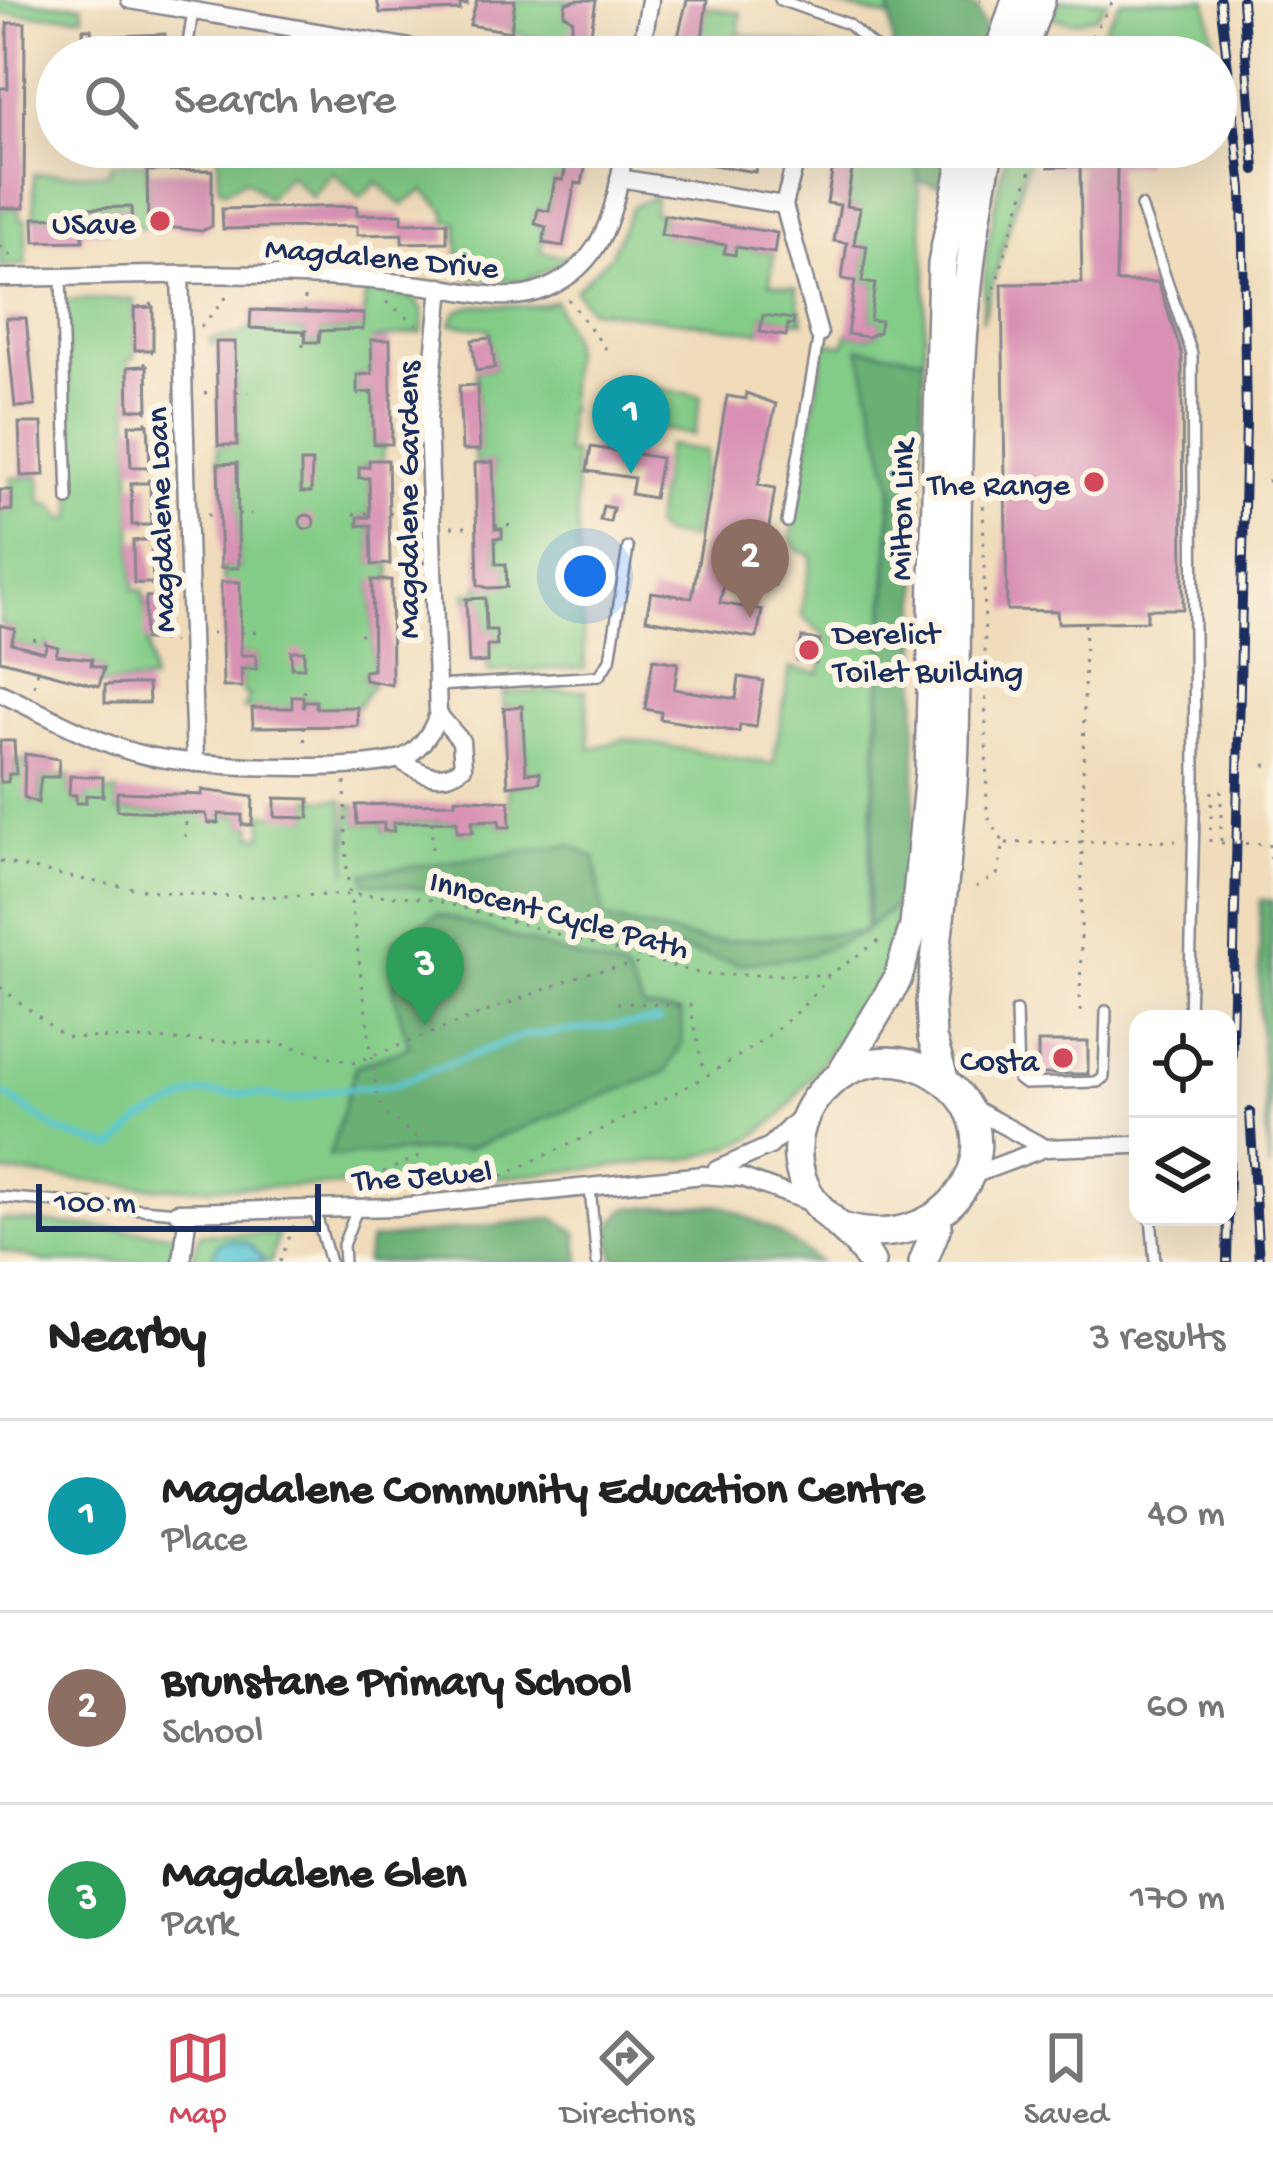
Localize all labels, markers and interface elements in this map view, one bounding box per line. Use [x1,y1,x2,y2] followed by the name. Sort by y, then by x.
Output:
[36,36,1237,168] search box
[78,69,144,135] icon: search
[174,76,396,129] text: Search here
[52,208,137,246] place label: USave
[147,208,173,234] marker: USave
[263,232,501,290] street label: Magdalene Drive
[392,360,430,639] street label: Magdalene Gardens
[592,375,670,474] pin: 1
[141,406,187,633] street label: Magdalene Loan
[885,436,925,581] street label: Milton Link
[926,469,1071,507] place label: The Range
[1081,469,1107,495] marker: The Range
[711,519,789,618] pin: 2
[555,546,615,606] your location
[831,618,1023,694] place label: Derelict Toilet Building
[796,637,822,663] marker: Derelict Toilet Building
[425,865,692,971] street label: Innocent Cycle Path
[386,927,464,1026] pin: 3
[1129,1010,1237,1226] map controls
[1129,1010,1237,1118] button: locate
[960,1045,1041,1083] place label: Costa
[1050,1045,1076,1071] marker: Costa
[1129,1118,1237,1226] button: layers
[349,1155,493,1203] street label: The Jewel
[36,1178,321,1231] scale bar
[54,1186,136,1224] text: 100 m
[48,1310,206,1370] text: Nearby
[1090,1317,1225,1363] text: 3 results
[162,1466,924,1519] text: Magdalene Community Education Centre
[79,1493,95,1539] text: 1
[1147,1493,1225,1539] text: 40 m
[162,1519,247,1565] text: Place
[162,1658,632,1711] text: Brunstane Primary School
[77,1685,97,1731] text: 2
[1146,1685,1225,1731] text: 60 m
[162,1711,263,1757] text: School
[162,1850,466,1903] text: Magdalene Glen
[77,1877,97,1923] text: 3
[1130,1877,1225,1923] text: 170 m
[162,1903,236,1949] text: Park
[165,2025,231,2135] tab: Map
[560,2025,694,2135] tab: Directions
[1024,2025,1108,2135] tab: Saved

